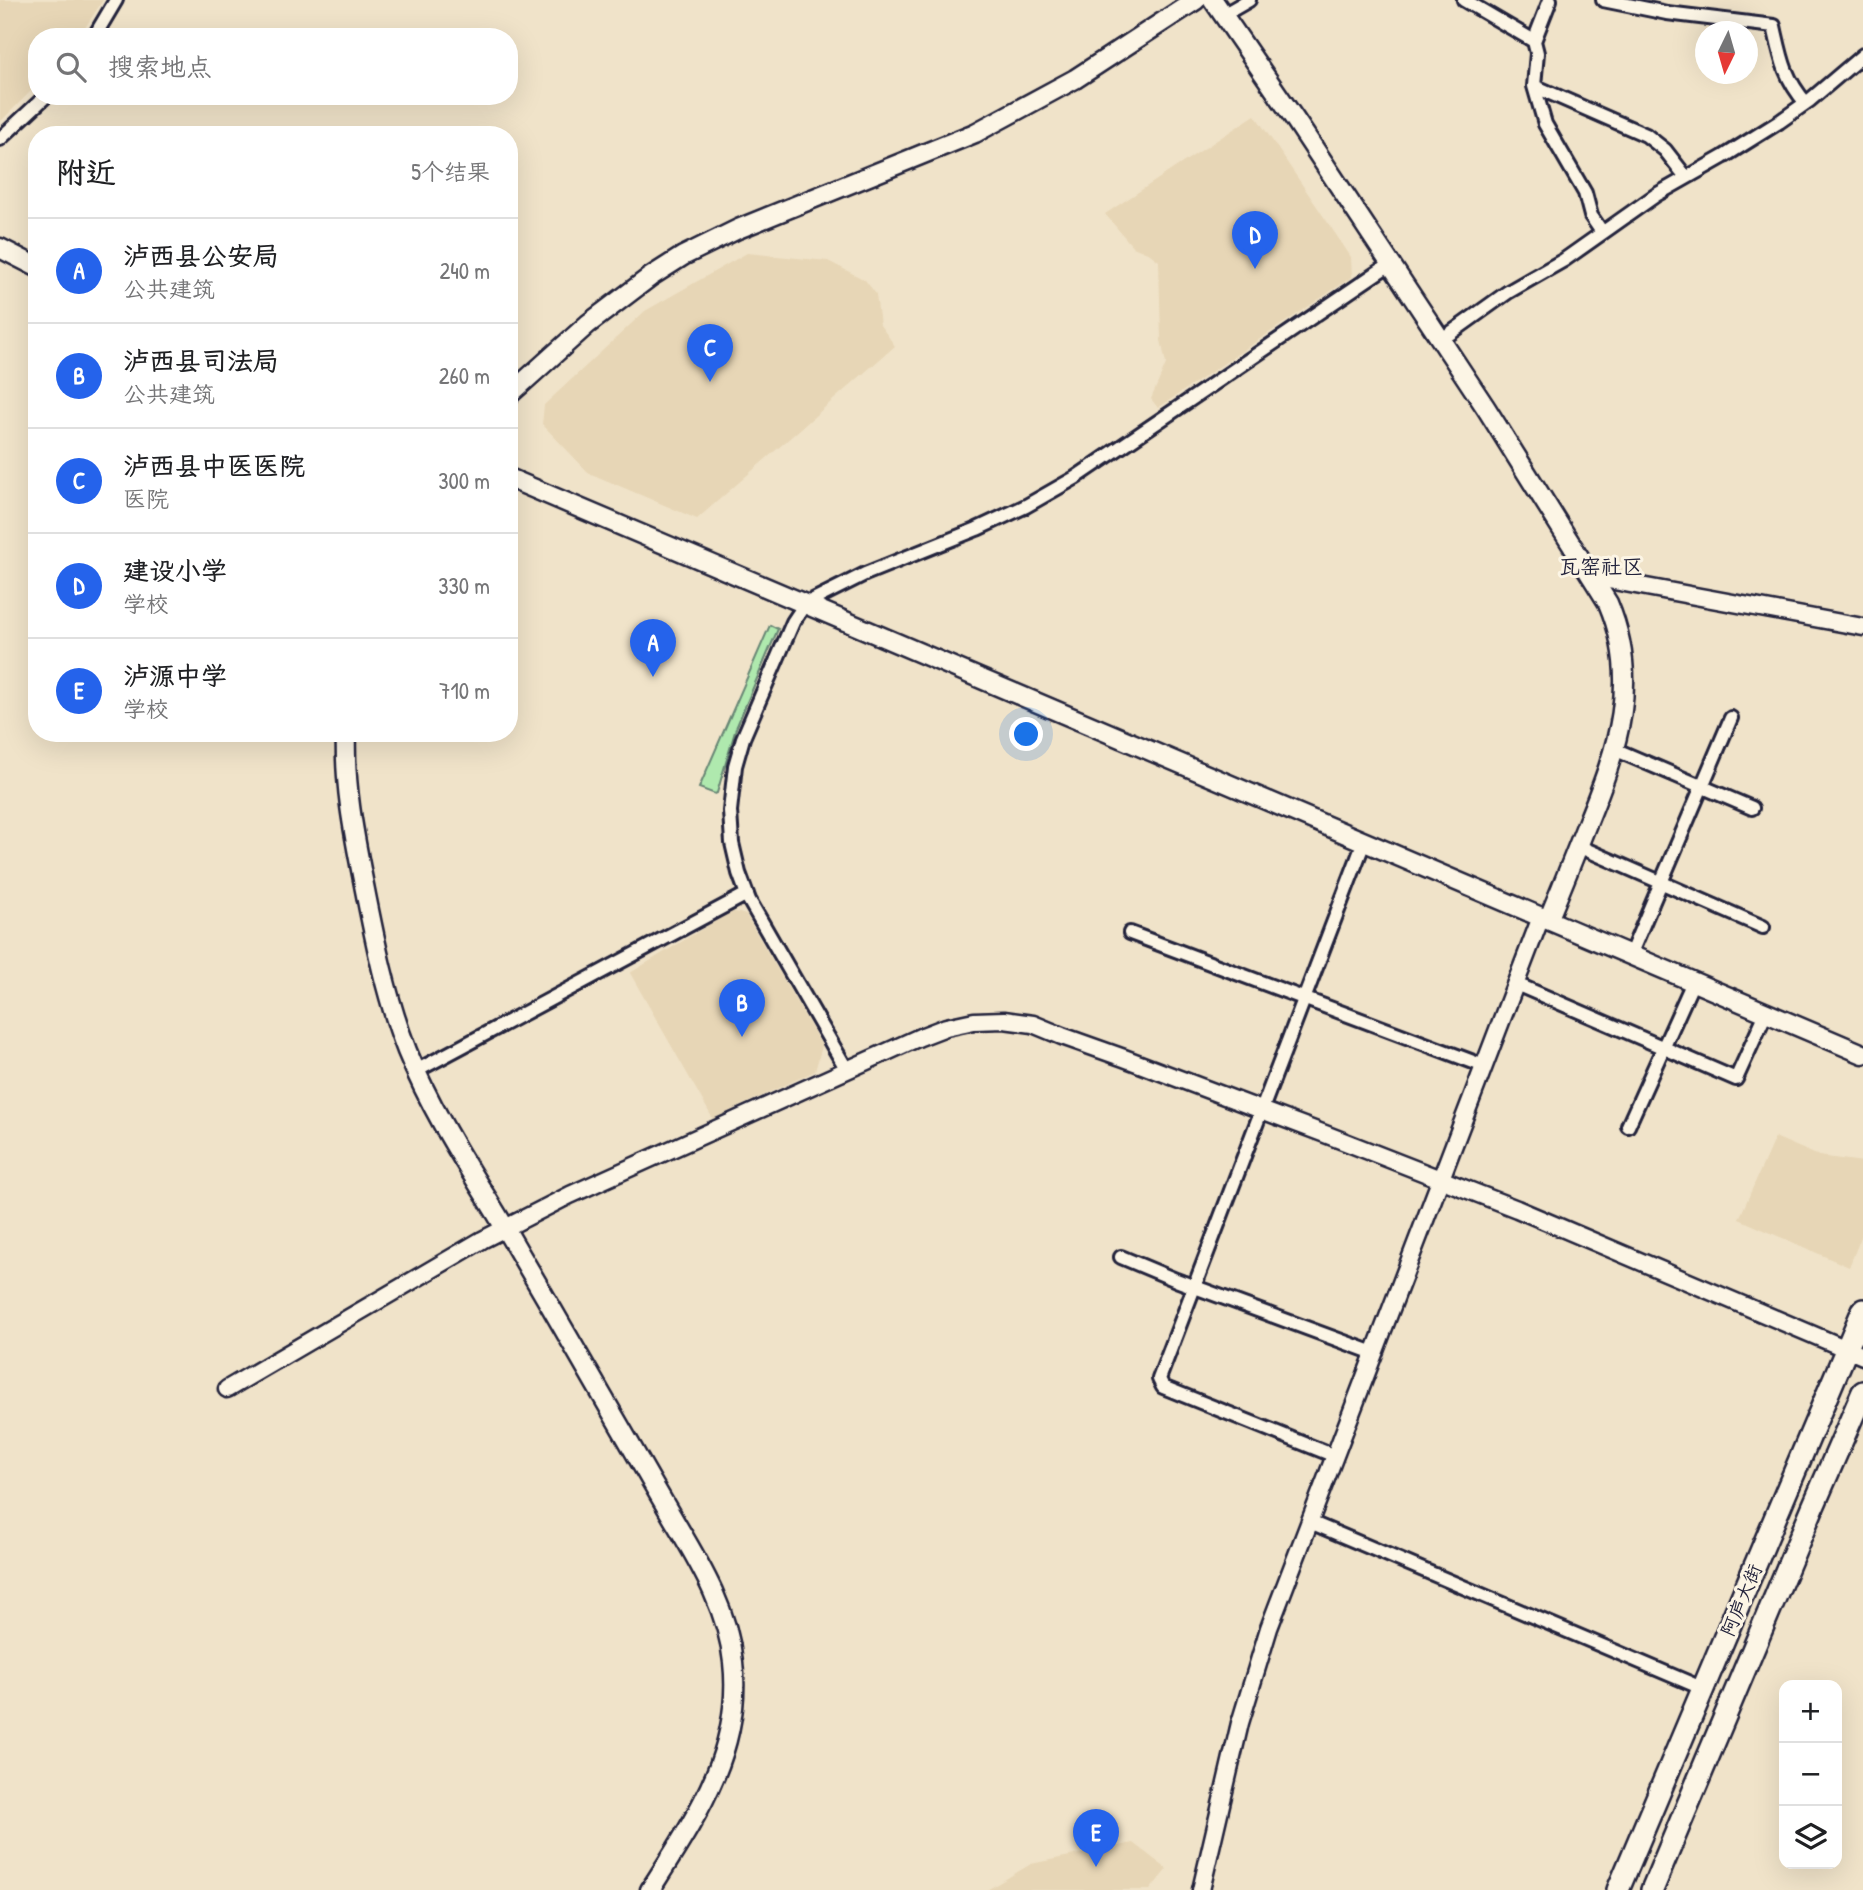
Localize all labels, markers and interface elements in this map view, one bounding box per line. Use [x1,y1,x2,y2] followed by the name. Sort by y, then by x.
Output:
[1695,21,1758,84] north arrow
[28,28,518,105] search box
[52,48,90,86] icon: search
[108,49,212,84] text: 搜索地点
[56,152,116,192] text: 附近
[411,156,490,187] text: 5个结果
[1232,211,1278,269] pin: D
[123,238,279,273] text: 泸西县公安局
[73,255,85,286] text: A
[439,255,490,286] text: 240 m
[123,273,215,304] text: 公共建筑
[687,324,733,382] pin: C
[123,343,279,378] text: 泸西县司法局
[73,360,85,391] text: B
[439,360,490,391] text: 260 m
[123,378,215,409] text: 公共建筑
[123,448,305,483] text: 泸西县中医医院
[73,465,85,496] text: C
[438,465,490,496] text: 300 m
[123,483,169,514] text: 医院
[1559,552,1643,581] district label: 瓦窑社区
[123,553,227,588] text: 建设小学
[74,570,84,601] text: D
[438,570,490,601] text: 330 m
[123,588,169,619] text: 学校
[630,619,676,677] pin: A
[123,658,227,693] text: 泸源中学
[74,675,84,706] text: E
[439,675,490,706] text: 710 m
[123,693,169,724] text: 学校
[1009,717,1043,751] your location
[719,979,765,1037] pin: B
[1714,1560,1768,1640] street label: 阿庐大街
[1779,1680,1842,1869] map controls
[1779,1680,1842,1743] button: +
[1779,1743,1842,1806] button: −
[1779,1806,1842,1869] button: layers
[1073,1809,1119,1867] pin: E

